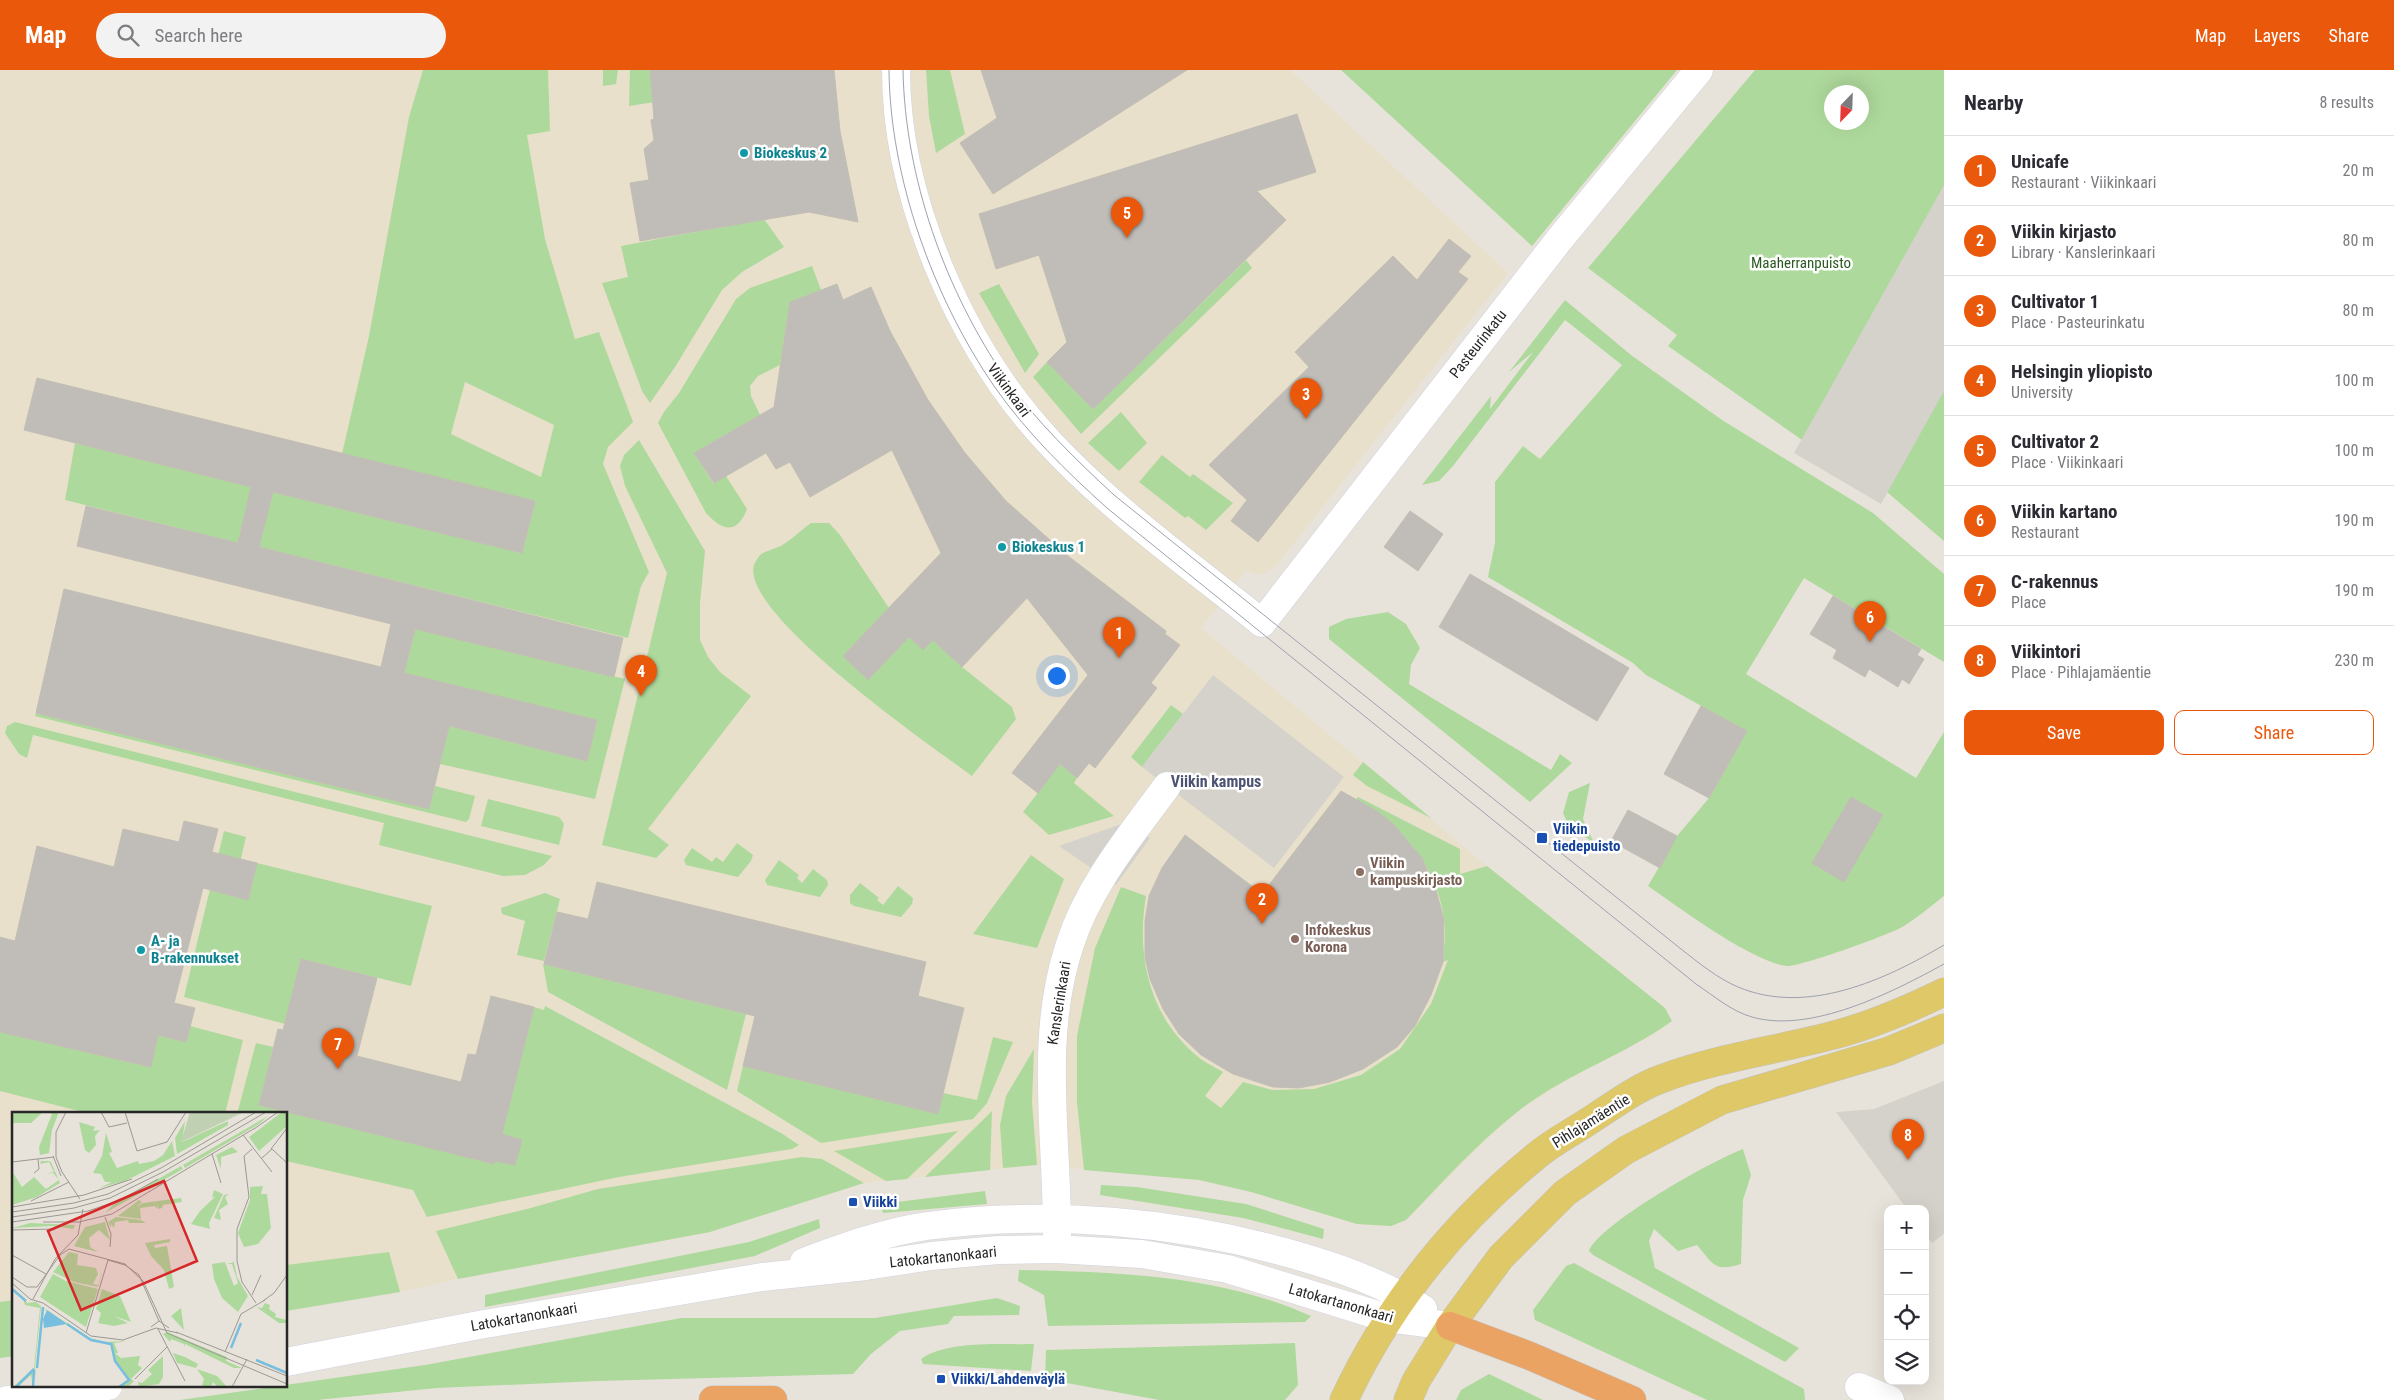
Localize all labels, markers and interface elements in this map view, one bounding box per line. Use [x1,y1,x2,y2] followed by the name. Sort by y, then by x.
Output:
[96,13,446,58] search box
[25,21,66,49] text: Map
[114,21,142,49] icon: search
[154,24,243,47] text: Search here
[2195,25,2226,46] text: Map
[2254,25,2301,46] text: Layers
[2329,25,2369,46] text: Share
[1824,85,1869,130] north arrow
[1964,91,2023,115] text: Nearby
[2319,93,2374,112] text: 8 results
[754,144,827,162] place label: Biokeskus 2
[738,147,750,159] marker: Biokeskus 2
[2011,150,2069,173] text: Unicafe
[1976,161,1984,180] text: 1
[2342,161,2374,180] text: 20 m
[2011,173,2156,192] text: Restaurant · Viikinkaari
[1111,197,1143,238] pin: 5
[2011,220,2117,243] text: Viikin kirjasto
[1976,231,1984,250] text: 2
[2342,231,2374,250] text: 80 m
[2011,243,2155,262] text: Library · Kanslerinkaari
[1751,254,1851,272] park label: Maaherranpuisto
[2011,290,2099,313] text: Cultivator 1
[1976,301,1984,320] text: 3
[2342,301,2374,320] text: 80 m
[1446,306,1510,382] street label: Pasteurinkatu
[2011,313,2145,332] text: Place · Pasteurinkatu
[984,360,1034,420] street label: Viikinkaari
[2011,360,2153,383] text: Helsingin yliopisto
[1976,371,1984,390] text: 4
[2335,371,2374,390] text: 100 m
[1290,378,1322,419] pin: 3
[2011,383,2073,402] text: University
[2011,430,2099,453] text: Cultivator 2
[1976,441,1984,460] text: 5
[2335,441,2374,460] text: 100 m
[2011,453,2123,472] text: Place · Viikinkaari
[2011,500,2118,523] text: Viikin kartano
[1976,511,1984,530] text: 6
[2335,511,2374,530] text: 190 m
[2011,523,2079,542] text: Restaurant
[1012,538,1085,556] place label: Biokeskus 1
[996,541,1008,553] marker: Biokeskus 1
[2011,570,2098,593] text: C-rakennus
[1976,581,1984,600] text: 7
[2335,581,2374,600] text: 190 m
[2011,593,2046,612] text: Place
[1854,601,1886,642] pin: 6
[1103,617,1135,658] pin: 1
[2011,640,2081,663] text: Viikintori
[1976,651,1984,670] text: 8
[2335,651,2374,670] text: 230 m
[625,655,657,696] pin: 4
[1044,663,1070,689] your location
[2011,663,2151,682] text: Place · Pihlajamäentie
[1964,710,2164,755] button: Save
[2174,710,2374,755] button: Share
[1171,772,1261,791] district label: Viikin kampus
[1553,820,1620,855] place label: Viikin tiedepuisto
[1535,831,1549,845] marker: Viikin tiedepuisto
[1370,854,1462,889] place label: Viikin kampuskirjasto
[1354,866,1366,878] marker: Viikin kampuskirjasto
[1246,883,1278,924] pin: 2
[1305,921,1371,956] place label: Infokeskus Korona
[151,932,239,967] place label: A- ja B-rakennukset
[1289,933,1301,945] marker: Infokeskus Korona
[135,944,147,956] marker: A- ja B-rakennukset
[1044,960,1074,1046] street label: Kanslerinkaari
[322,1028,354,1069] pin: 7
[1549,1090,1633,1152] street label: Pihlajamäentie
[12,1112,288,1388] inset map
[1892,1119,1924,1160] pin: 8
[863,1193,897,1211] place label: Viikki
[847,1196,859,1208] marker: Viikki
[1884,1205,1929,1385] map controls
[1884,1205,1929,1250] button: +
[888,1242,998,1272] street label: Latokartanonkaari
[1884,1250,1929,1295] button: −
[1287,1279,1395,1327] street label: Latokartanonkaari
[1884,1295,1929,1340] button: locate
[469,1299,579,1335] street label: Latokartanonkaari
[1884,1340,1929,1385] button: layers
[951,1370,1065,1388] place label: Viikki/Lahdenväylä
[935,1373,947,1385] marker: Viikki/Lahdenväylä

